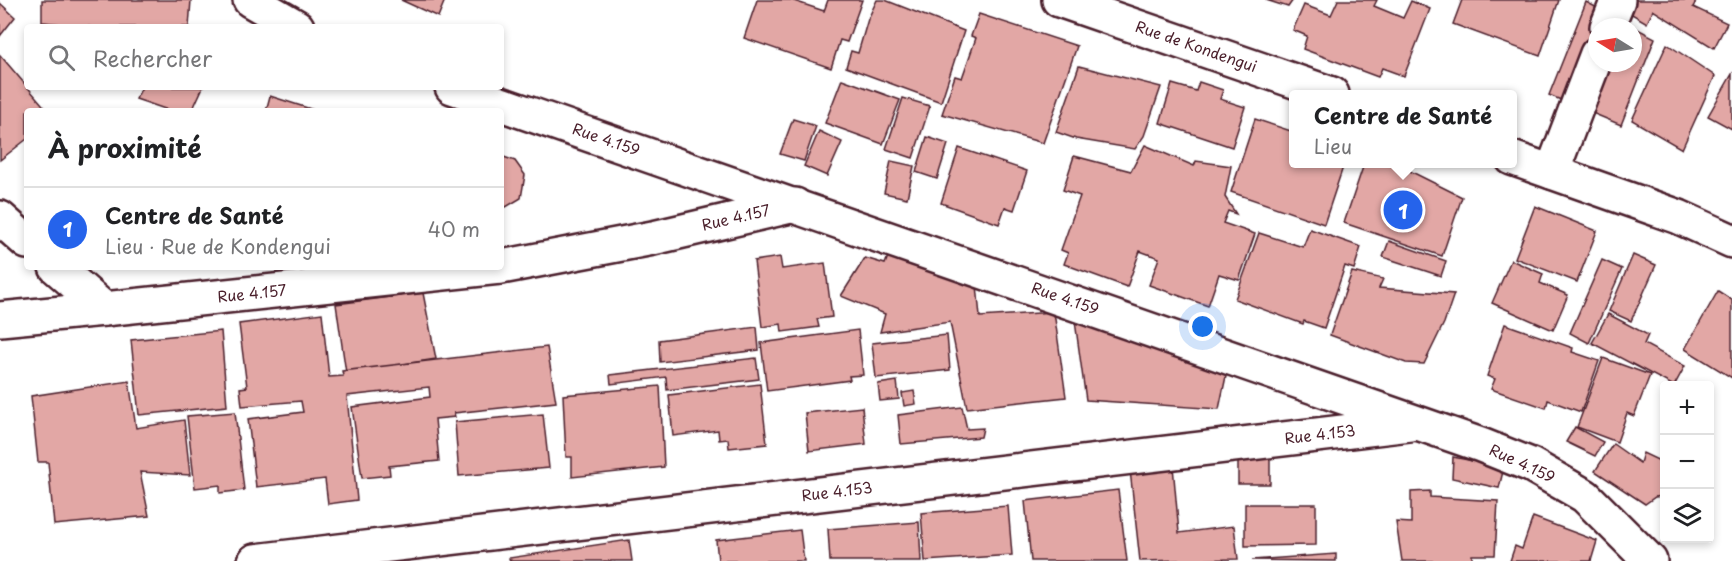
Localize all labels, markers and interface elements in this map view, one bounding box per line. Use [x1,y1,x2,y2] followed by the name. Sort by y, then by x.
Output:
[1133,14,1260,77] street label: Rue de Kondengui
[1588,18,1642,72] north arrow
[24,24,504,90] search box
[45,41,78,74] icon: search
[93,41,212,74] text: Rechercher
[1289,90,1517,168] popup
[1314,98,1492,131] text: Centre de Santé
[570,116,643,161] street label: Rue 4.159
[48,128,202,167] text: À proximité
[1314,131,1352,161] text: Lieu
[1384,188,1422,232] pin: 1
[699,197,773,236] street label: Rue 4.157
[105,198,284,231] text: Centre de Santé
[63,214,72,244] text: 1
[428,214,480,244] text: 40 m
[105,231,331,261] text: Lieu · Rue de Kondengui
[1029,275,1102,320] street label: Rue 4.159
[216,277,288,308] street label: Rue 4.157
[1188,312,1217,341] your location
[1660,381,1714,543] map controls
[1660,381,1714,435] button: +
[1283,418,1357,449] street label: Rue 4.153
[1660,435,1714,489] button: −
[1486,437,1559,488] street label: Rue 4.159
[800,475,874,506] street label: Rue 4.153
[1660,489,1714,543] button: layers

